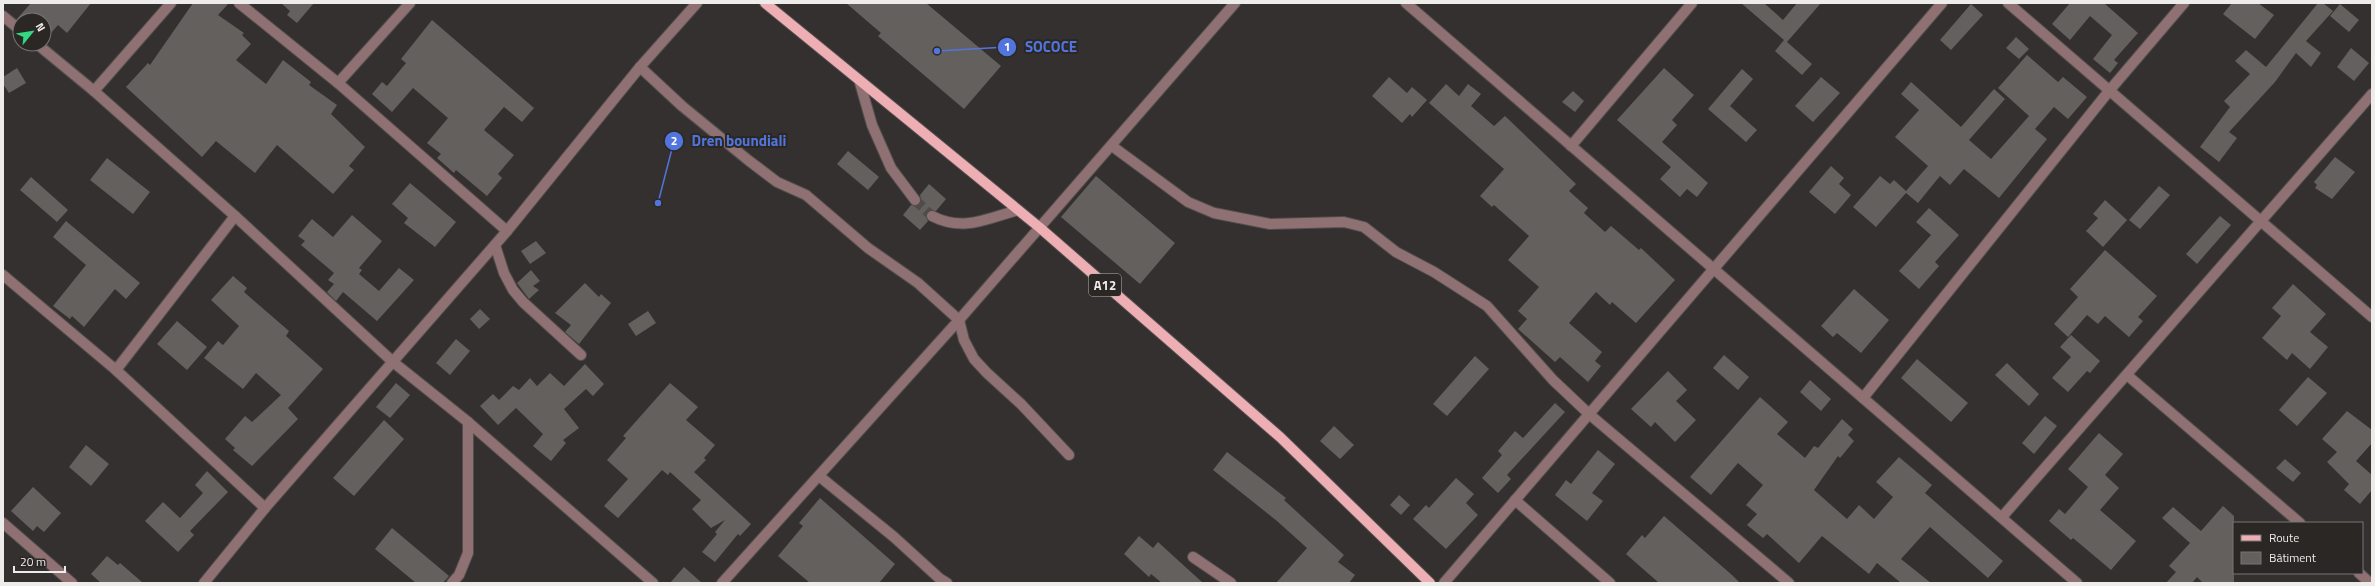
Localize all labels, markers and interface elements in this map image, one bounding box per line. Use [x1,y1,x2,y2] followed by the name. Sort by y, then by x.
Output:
[12,12,52,52] north arrow
[32,20,49,34] text: N
[997,34,1085,61] callout: SOCOCE
[1025,35,1077,58] text: SOCOCE
[1004,37,1010,56] text: 1
[664,128,795,155] callout: Dren boundiali
[692,129,786,152] text: Dren boundiali
[671,131,677,150] text: 2
[1089,274,1121,296] road number: A12
[2233,522,2363,574] legend
[2269,528,2299,547] text: Route
[14,548,65,574] scale bar
[2269,548,2317,567] text: Bâtiment
[20,552,46,571] text: 20 m

